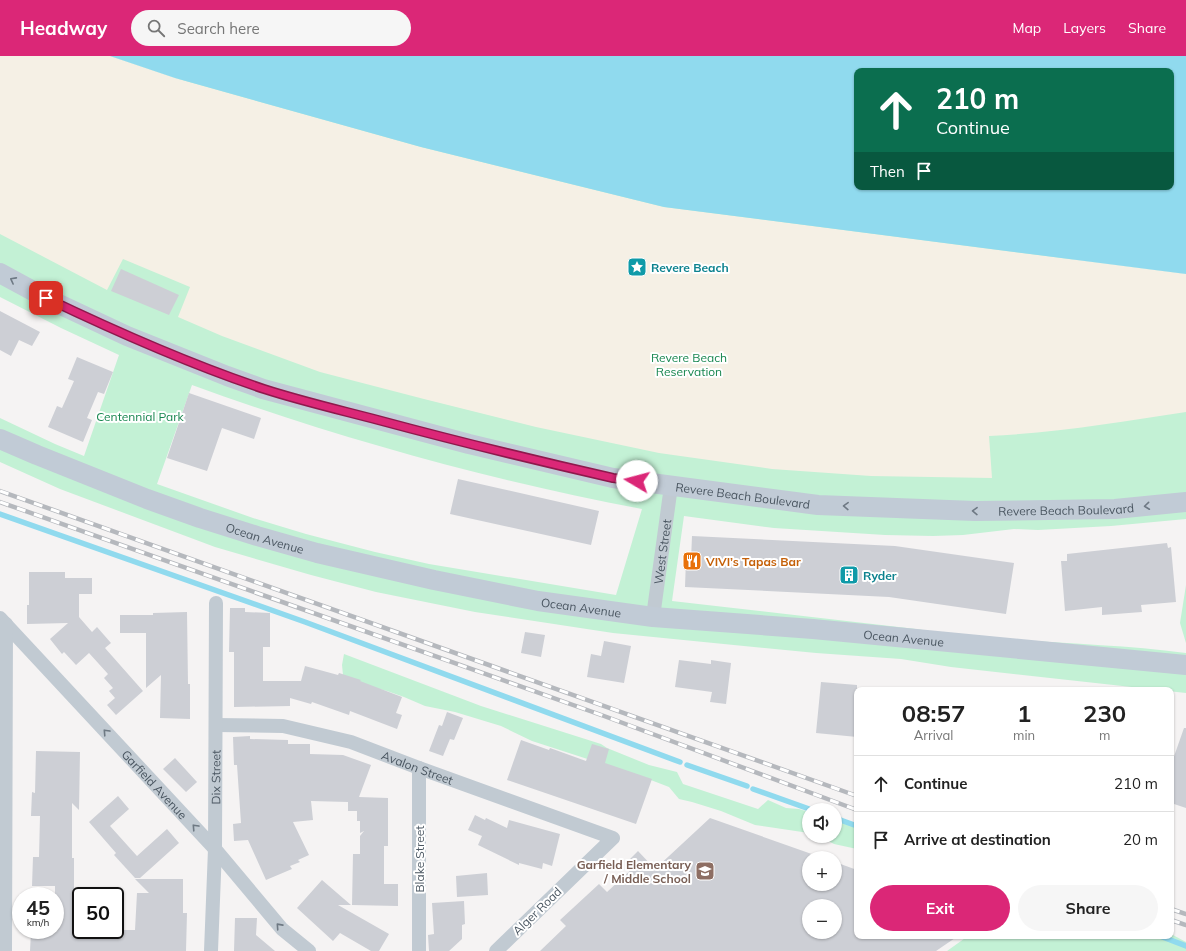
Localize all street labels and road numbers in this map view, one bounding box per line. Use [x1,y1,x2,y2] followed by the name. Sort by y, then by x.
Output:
[675,479,811,511] street label: Revere Beach Boulevard
[998,500,1135,518] street label: Revere Beach Boulevard
[650,518,674,585] street label: West Street
[224,519,306,556] street label: Ocean Avenue
[540,594,622,620] street label: Ocean Avenue
[863,626,945,649] street label: Ocean Avenue
[119,746,191,822] street label: Garfield Avenue
[380,747,455,787] street label: Avalon Street
[208,750,223,804] street label: Dix Street
[412,825,427,893] street label: Blake Street
[509,884,565,938] street label: Alger Road

